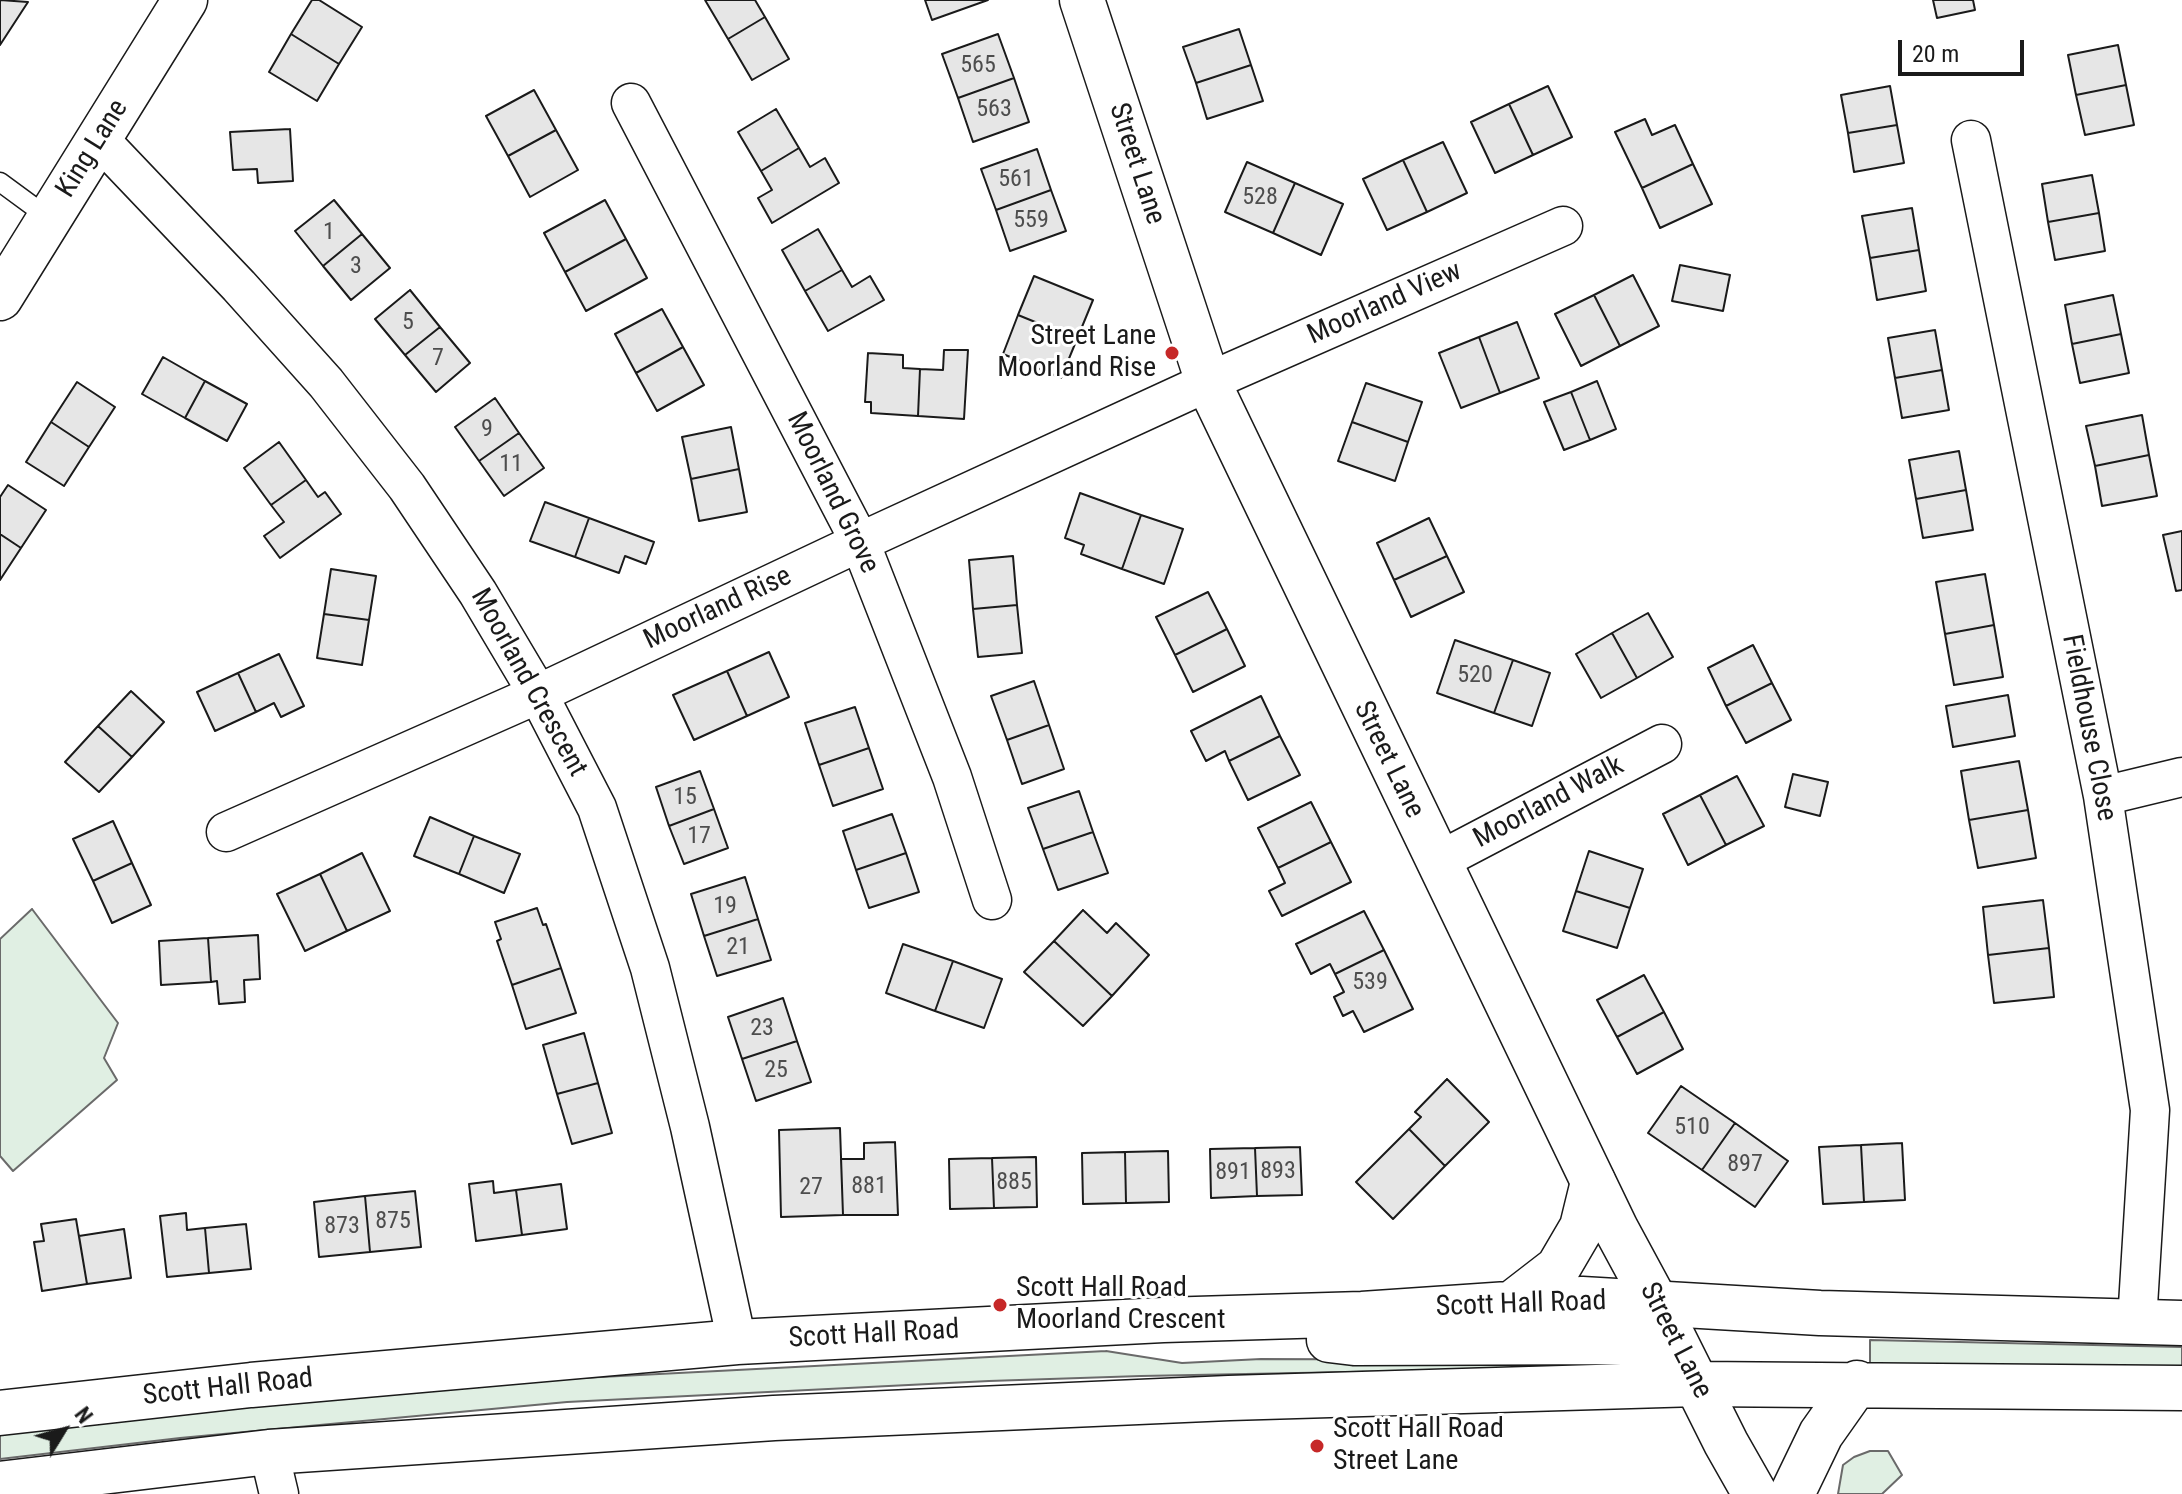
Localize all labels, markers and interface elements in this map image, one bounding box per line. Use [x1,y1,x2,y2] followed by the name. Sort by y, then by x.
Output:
[1902,24,2028,74] scale bar
[1912,40,1959,68] text: 20 m
[960,52,996,80] house number: 565
[50,94,136,204] street label: King Lane
[976,96,1012,124] house number: 563
[1101,99,1171,229] street label: Street Lane
[998,166,1034,194] house number: 561
[1242,184,1278,212] house number: 528
[1013,207,1049,235] house number: 559
[323,219,335,247] house number: 1
[350,253,362,281] house number: 3
[1303,255,1467,353] street label: Moorland View
[402,309,414,337] house number: 5
[997,320,1156,386] place label: Street Lane Moorland Rise
[1163,344,1181,362] marker: Street Lane Moorland Rise
[432,345,444,373] house number: 7
[779,407,885,579] street label: Moorland Grove
[481,416,493,444] house number: 9
[499,451,523,479] house number: 11
[639,560,797,658] street label: Moorland Rise
[463,583,593,783] street label: Moorland Crescent
[2053,632,2123,824] street label: Fieldhouse Close
[1457,662,1493,690] house number: 520
[1345,696,1431,824] street label: Street Lane
[1468,749,1630,857] street label: Moorland Walk
[673,784,697,812] house number: 15
[687,823,711,851] house number: 17
[713,893,737,921] house number: 19
[726,934,750,962] house number: 21
[1352,969,1388,997] house number: 539
[750,1015,774,1043] house number: 23
[764,1057,788,1085] house number: 25
[1674,1114,1710,1142] house number: 510
[1727,1151,1763,1179] house number: 897
[1260,1158,1296,1186] house number: 893
[1215,1159,1251,1187] house number: 891
[996,1169,1032,1197] house number: 885
[851,1173,887,1201] house number: 881
[799,1174,823,1202] house number: 27
[375,1208,411,1236] house number: 875
[324,1213,360,1241] house number: 873
[1016,1272,1225,1338] place label: Scott Hall Road Moorland Crescent
[1632,1277,1718,1405] street label: Street Lane
[1435,1285,1607,1325] street label: Scott Hall Road
[991,1296,1009,1314] marker: Scott Hall Road Moorland Crescent
[788,1314,960,1356] street label: Scott Hall Road
[141,1362,315,1414] street label: Scott Hall Road
[24,1390,104,1470] north arrow
[70,1402,98,1428] text: N
[1333,1413,1504,1479] place label: Scott Hall Road Street Lane
[1308,1437,1326,1455] marker: Scott Hall Road Street Lane

